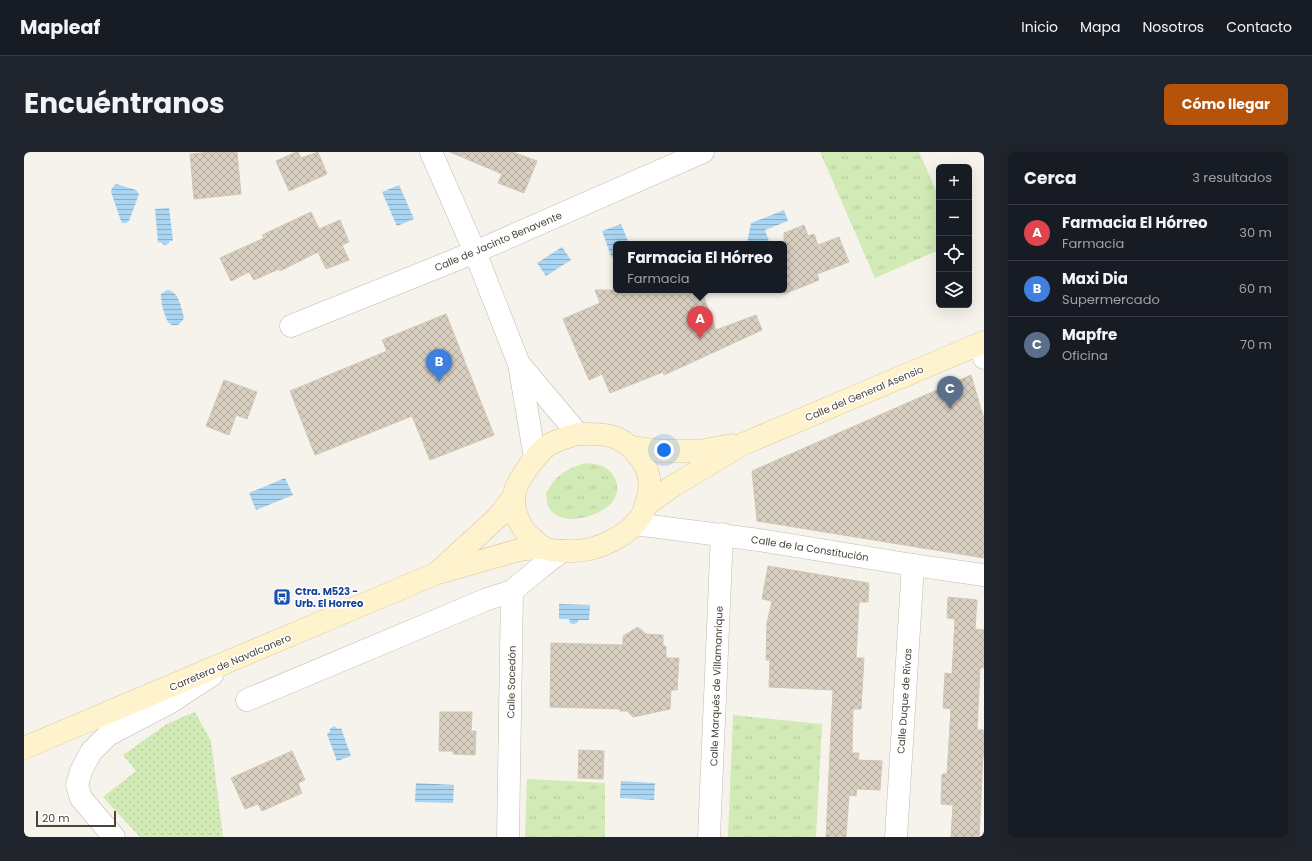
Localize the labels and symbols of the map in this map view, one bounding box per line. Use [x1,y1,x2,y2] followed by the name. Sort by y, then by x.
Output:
[432,208,564,275] street label: Calle de Jacinto Benavente
[687,306,713,339] pin: A
[426,349,452,382] pin: B
[803,362,926,425] street label: Calle del General Asensio
[937,376,963,409] pin: C
[654,440,674,460] your location
[750,532,870,565] street label: Calle de la Constitución
[295,584,364,611] place label: Ctra. M523 - Urb. El Horreo
[272,587,292,607] bus stop icon: Ctra. M523 - Urb. El Horreo
[706,606,727,766] street label: Calle Marqués de Villamanrique
[167,630,293,695] street label: Carretera de Navalcanero
[503,646,520,719] street label: Calle Sacedón
[893,648,916,754] street label: Calle Duque de Rivas
[36,809,116,828] scale bar

